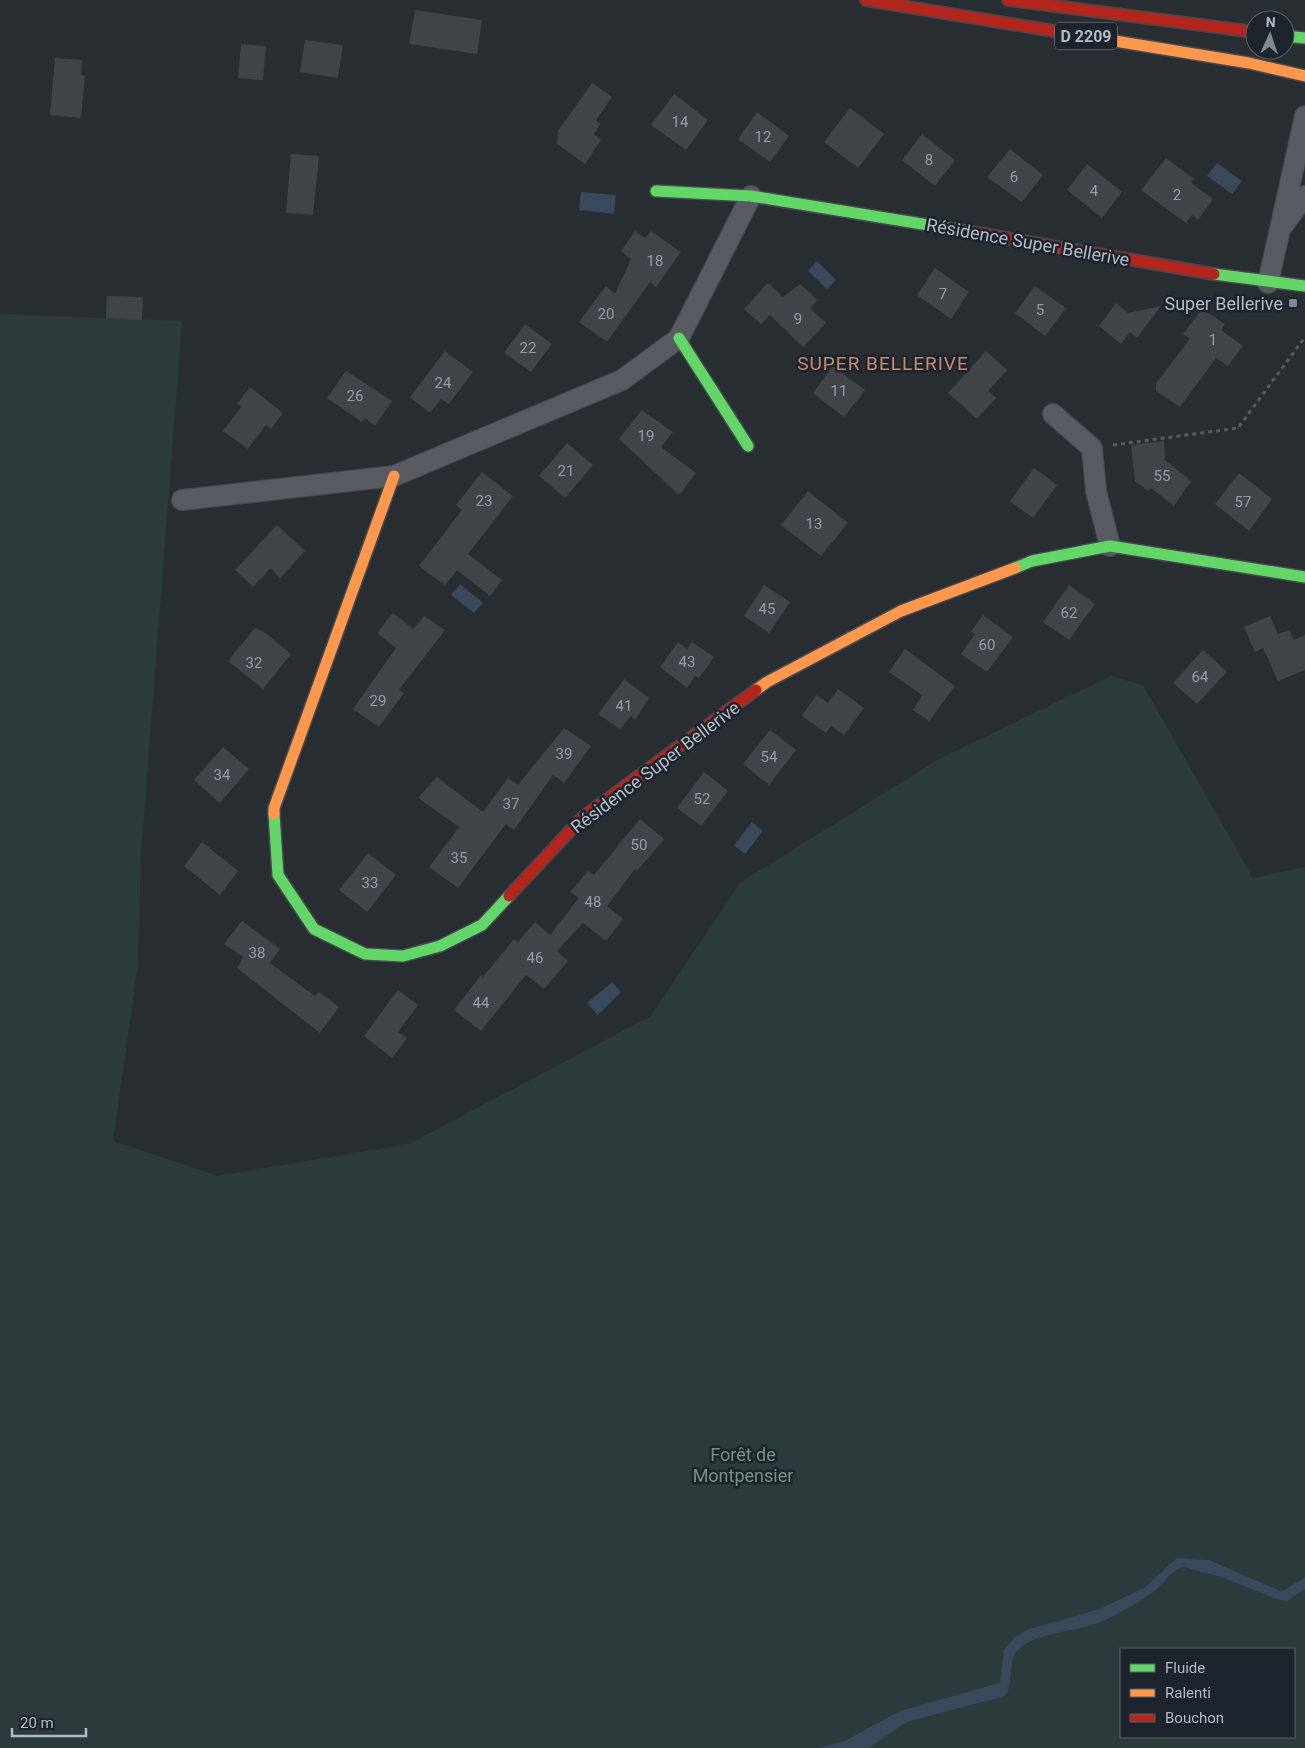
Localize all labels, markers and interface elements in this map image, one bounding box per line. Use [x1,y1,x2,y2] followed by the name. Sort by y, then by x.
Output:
[1245,10,1295,60] north arrow
[1265,14,1276,30] text: N
[1055,22,1117,50] road number: D 2209
[672,113,689,131] house number: 14
[755,128,771,146] house number: 12
[925,151,933,169] house number: 8
[1010,168,1018,186] house number: 6
[1090,182,1099,200] house number: 4
[1173,186,1181,204] house number: 2
[925,214,1131,270] street label: Résidence Super Bellerive
[647,252,663,270] house number: 18
[939,285,947,303] house number: 7
[1164,293,1283,314] place label: Super Bellerive
[1287,297,1299,309] marker: Super Bellerive
[1036,301,1044,319] house number: 5
[598,305,614,323] house number: 20
[794,310,802,328] house number: 9
[1209,331,1217,349] house number: 1
[520,339,536,357] house number: 22
[797,352,969,375] district label: SUPER BELLERIVE
[435,374,452,392] house number: 24
[831,382,847,400] house number: 11
[347,387,363,405] house number: 26
[638,427,654,445] house number: 19
[558,462,574,480] house number: 21
[1154,467,1170,485] house number: 55
[476,492,492,510] house number: 23
[1235,493,1251,511] house number: 57
[806,515,822,533] house number: 13
[759,600,775,618] house number: 45
[1061,604,1077,622] house number: 62
[979,636,995,654] house number: 60
[679,653,695,671] house number: 43
[246,654,262,672] house number: 32
[1192,668,1209,686] house number: 64
[370,692,386,710] house number: 29
[566,697,744,837] street label: Résidence Super Bellerive
[616,697,632,715] house number: 41
[556,745,572,763] house number: 39
[761,748,778,766] house number: 54
[214,766,231,784] house number: 34
[694,790,710,808] house number: 52
[503,795,519,813] house number: 37
[631,836,647,854] house number: 50
[451,849,467,867] house number: 35
[362,874,378,892] house number: 33
[585,893,601,911] house number: 48
[249,944,265,962] house number: 38
[527,949,543,967] house number: 46
[473,994,490,1012] house number: 44
[693,1444,793,1486] park label: Forêt de Montpensier
[1120,1648,1295,1738] legend
[1165,1659,1205,1677] text: Fluide
[1165,1684,1211,1702] text: Ralenti
[12,1706,86,1738] scale bar
[1165,1709,1224,1727] text: Bouchon
[20,1714,54,1732] text: 20 m

